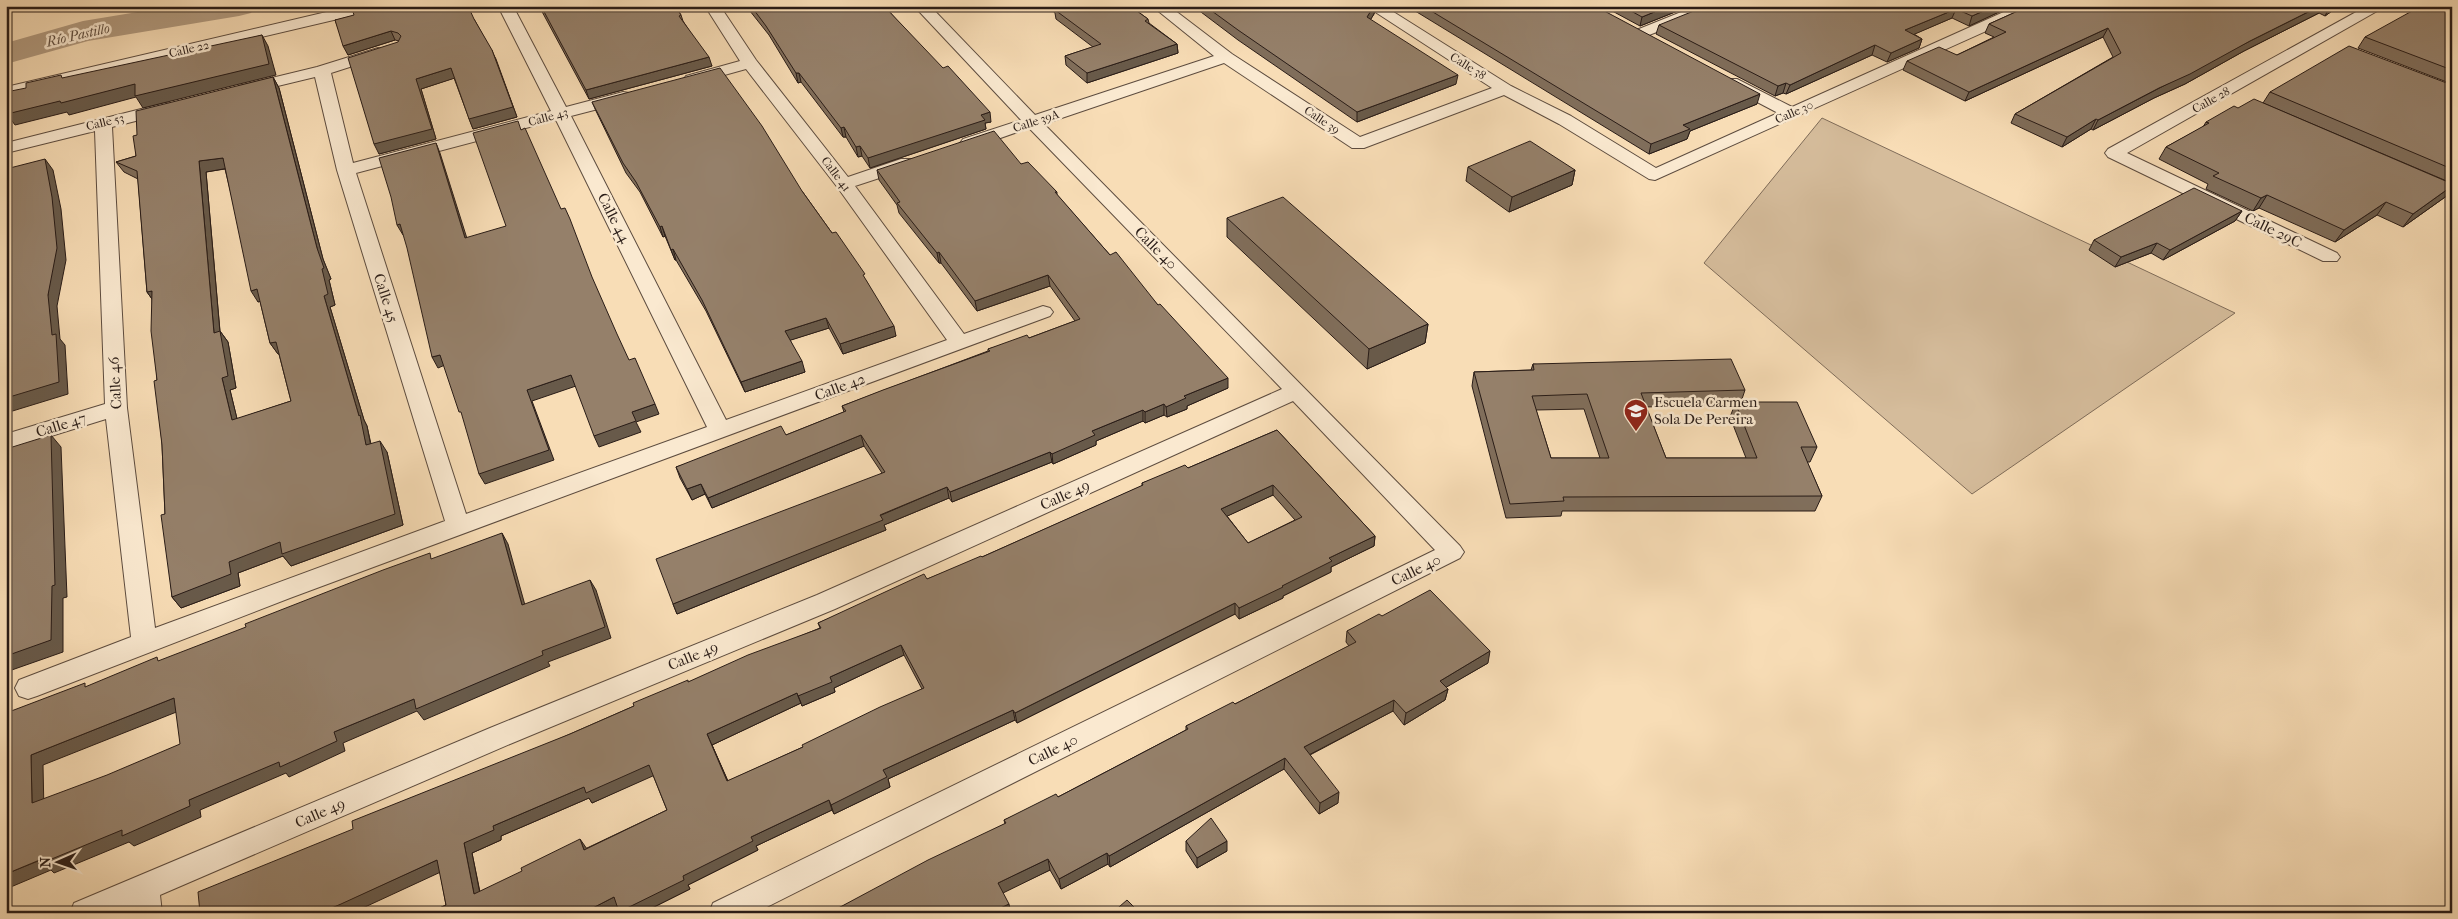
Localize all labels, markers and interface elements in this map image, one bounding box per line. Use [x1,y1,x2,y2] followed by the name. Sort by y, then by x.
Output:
[44,19,111,51] water label: Río Pastillo
[167,38,211,60] street label: Calle 22
[1447,50,1489,82] street label: Calle 38
[2190,84,2232,116] street label: Calle 28
[1773,97,1815,127] street label: Calle 30
[1302,103,1342,137] street label: Calle 39
[527,105,570,129] street label: Calle 43
[1011,107,1061,135] street label: Calle 39A
[84,110,126,133] street label: Calle 53
[818,154,854,194] street label: Calle 41
[594,190,635,247] street label: Calle 44
[2241,208,2305,252] street label: Calle 29C
[1131,223,1181,273] street label: Calle 40
[370,271,402,325] street label: Calle 45
[105,355,125,410] street label: Calle 46
[812,369,868,404] street label: Calle 42
[1654,393,1758,428] place label: Escuela Carmen Sola De Pereira
[1623,398,1649,432] school or university icon: Escuela Carmen Sola De Pereira
[34,409,88,441] street label: Calle 47
[1037,476,1093,514] street label: Calle 49
[1388,550,1444,590] street label: Calle 40
[665,638,721,674] street label: Calle 49
[1025,730,1081,770] street label: Calle 40
[292,794,348,832] street label: Calle 49
[32,836,82,886] north arrow
[37,856,54,868] text: N

